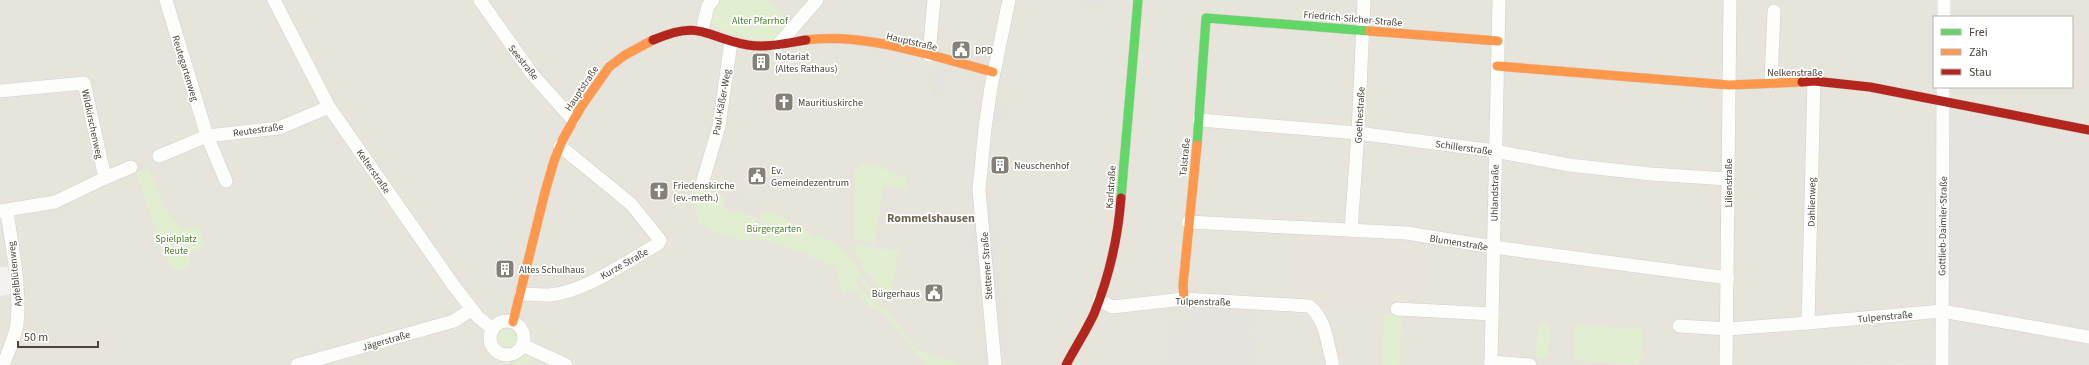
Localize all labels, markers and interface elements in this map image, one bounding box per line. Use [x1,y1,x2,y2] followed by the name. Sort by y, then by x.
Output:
[1303,8,1403,30] street label: Friedrich-Silcher-Straße
[732,14,789,28] park label: Alter Pfarrhof
[1933,16,2073,88] legend
[1969,24,1988,41] text: Frei
[885,29,939,55] street label: Hauptstraße
[168,34,202,103] street label: Reutegartenweg
[950,39,972,61] public building icon: DPD
[505,42,542,83] street label: Seestraße
[975,44,993,58] place label: DPD
[1969,44,1988,61] text: Zäh
[775,50,837,76] place label: Notariat (Altes Rathaus)
[750,51,772,73] building icon: Notariat (Altes Rathaus)
[561,63,602,114] street label: Hauptstraße
[1969,64,1992,81] text: Stau
[1767,66,1823,80] street label: Nelkenstraße
[709,68,735,136] street label: Paul-Käßer-Weg
[1352,86,1368,144] street label: Goethestraße
[78,88,106,160] street label: Wildkirschenweg
[773,91,795,113] church icon: Mauritiuskirche
[798,96,863,110] place label: Mauritiuskirche
[232,120,284,140] street label: Reutestraße
[1176,137,1194,177] street label: Talstraße
[1434,137,1493,159] street label: Schillerstraße
[353,147,394,197] street label: Kelterstraße
[989,154,1011,176] building icon: Neuschenhof
[1722,158,1736,208] street label: Lilienstraße
[1014,159,1070,173] place label: Neuschenhof
[771,164,849,190] place label: Ev. Gemeindezentrum
[1488,164,1502,222] street label: Uhlandstraße
[746,165,768,187] public building icon: Ev. Gemeindezentrum
[1103,165,1119,209] street label: Karlstraße
[1935,176,1951,276] street label: Gottlieb-Daimler-Straße
[1805,177,1819,227] street label: Dahlienweg
[673,179,735,205] place label: Friedenskirche (ev.-meth.)
[648,180,670,202] church icon: Friedenskirche (ev.-meth.)
[887,210,975,227] district label: Rommelshausen
[747,222,801,236] park label: Bürgergarten
[1429,231,1489,255] street label: Blumenstraße
[155,232,197,258] park label: Spielplatz Reute
[978,232,996,300] street label: Stettener Straße
[5,241,25,307] street label: Apfelblütenweg
[598,245,651,283] street label: Kurze Straße
[494,258,516,280] building icon: Altes Schulhaus
[519,263,585,277] place label: Altes Schulhaus
[923,282,945,304] public building icon: Bürgerhaus
[872,287,920,301] place label: Bürgerhaus
[1175,295,1231,309] street label: Tulpenstraße
[1857,308,1913,326] street label: Tulpenstraße
[18,323,98,349] scale bar
[361,327,412,355] street label: Jägerstraße
[24,329,48,346] text: 50 m

